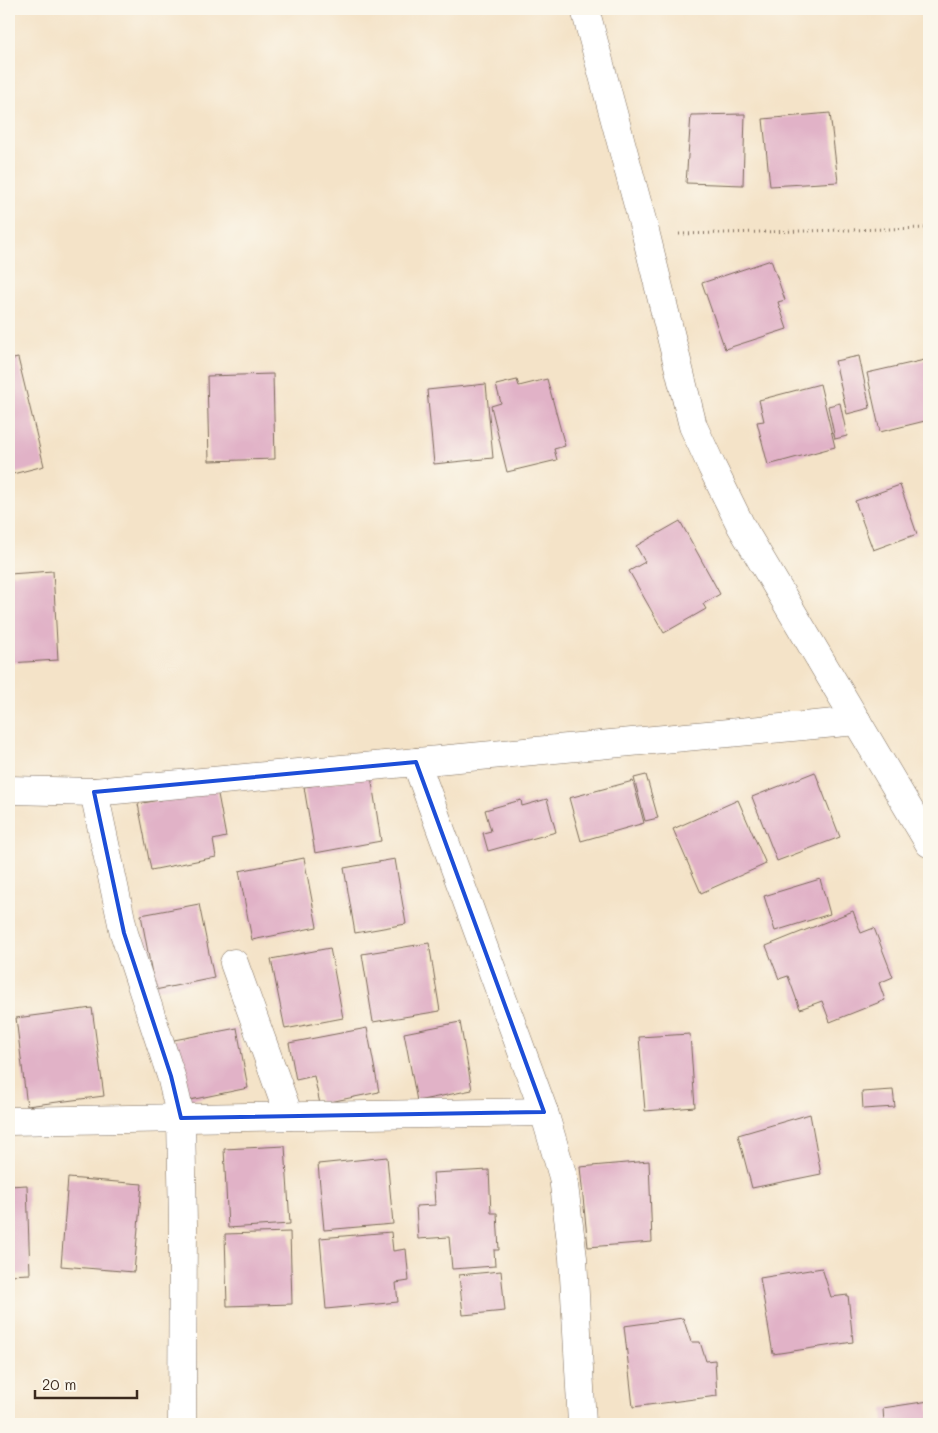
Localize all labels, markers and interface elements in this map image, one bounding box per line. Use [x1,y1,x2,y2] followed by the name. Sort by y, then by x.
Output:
[35,1368,138,1400] scale bar
[42,1374,76,1394] text: 20 m

